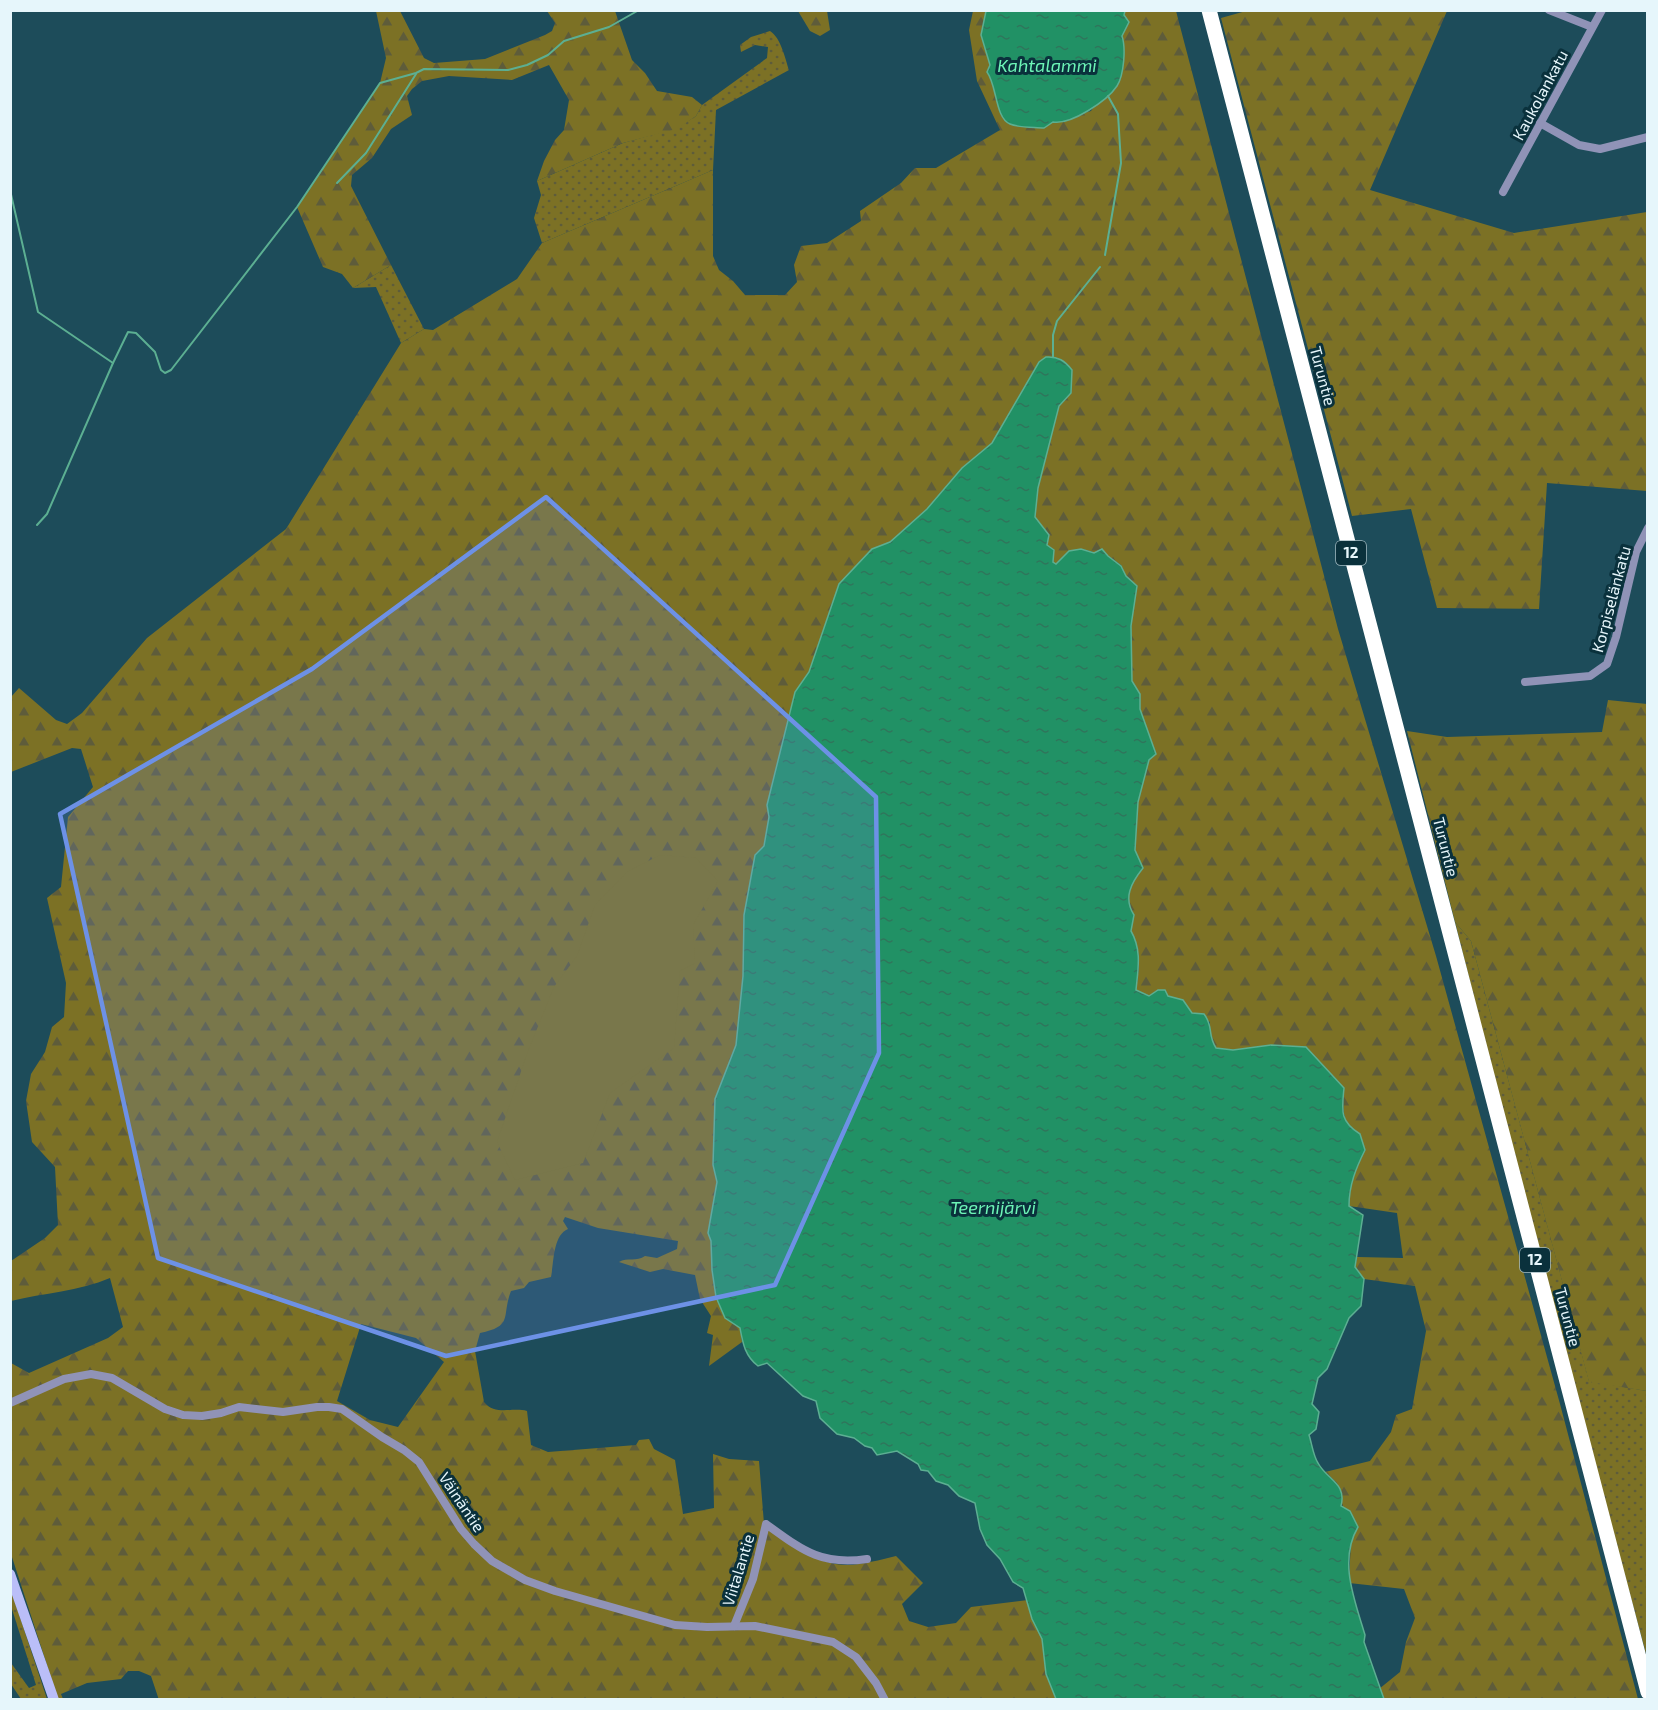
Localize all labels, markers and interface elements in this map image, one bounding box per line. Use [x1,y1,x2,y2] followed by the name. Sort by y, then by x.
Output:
[1508,46,1571,143] street label: Kaukolankatu
[997,54,1097,76] water label: Kahtalammi
[1306,344,1340,408] street label: Turuntie
[1336,541,1366,565] road number: 12
[1587,543,1634,654] street label: Korpiselänkatu
[1430,815,1463,879] street label: Turuntie
[950,1196,1036,1218] water label: Teernijärvi
[1520,1248,1550,1272] road number: 12
[1551,1285,1585,1349] street label: Turuntie
[435,1468,489,1535] street label: Väinäntie
[718,1532,757,1608] street label: Viitalantie

